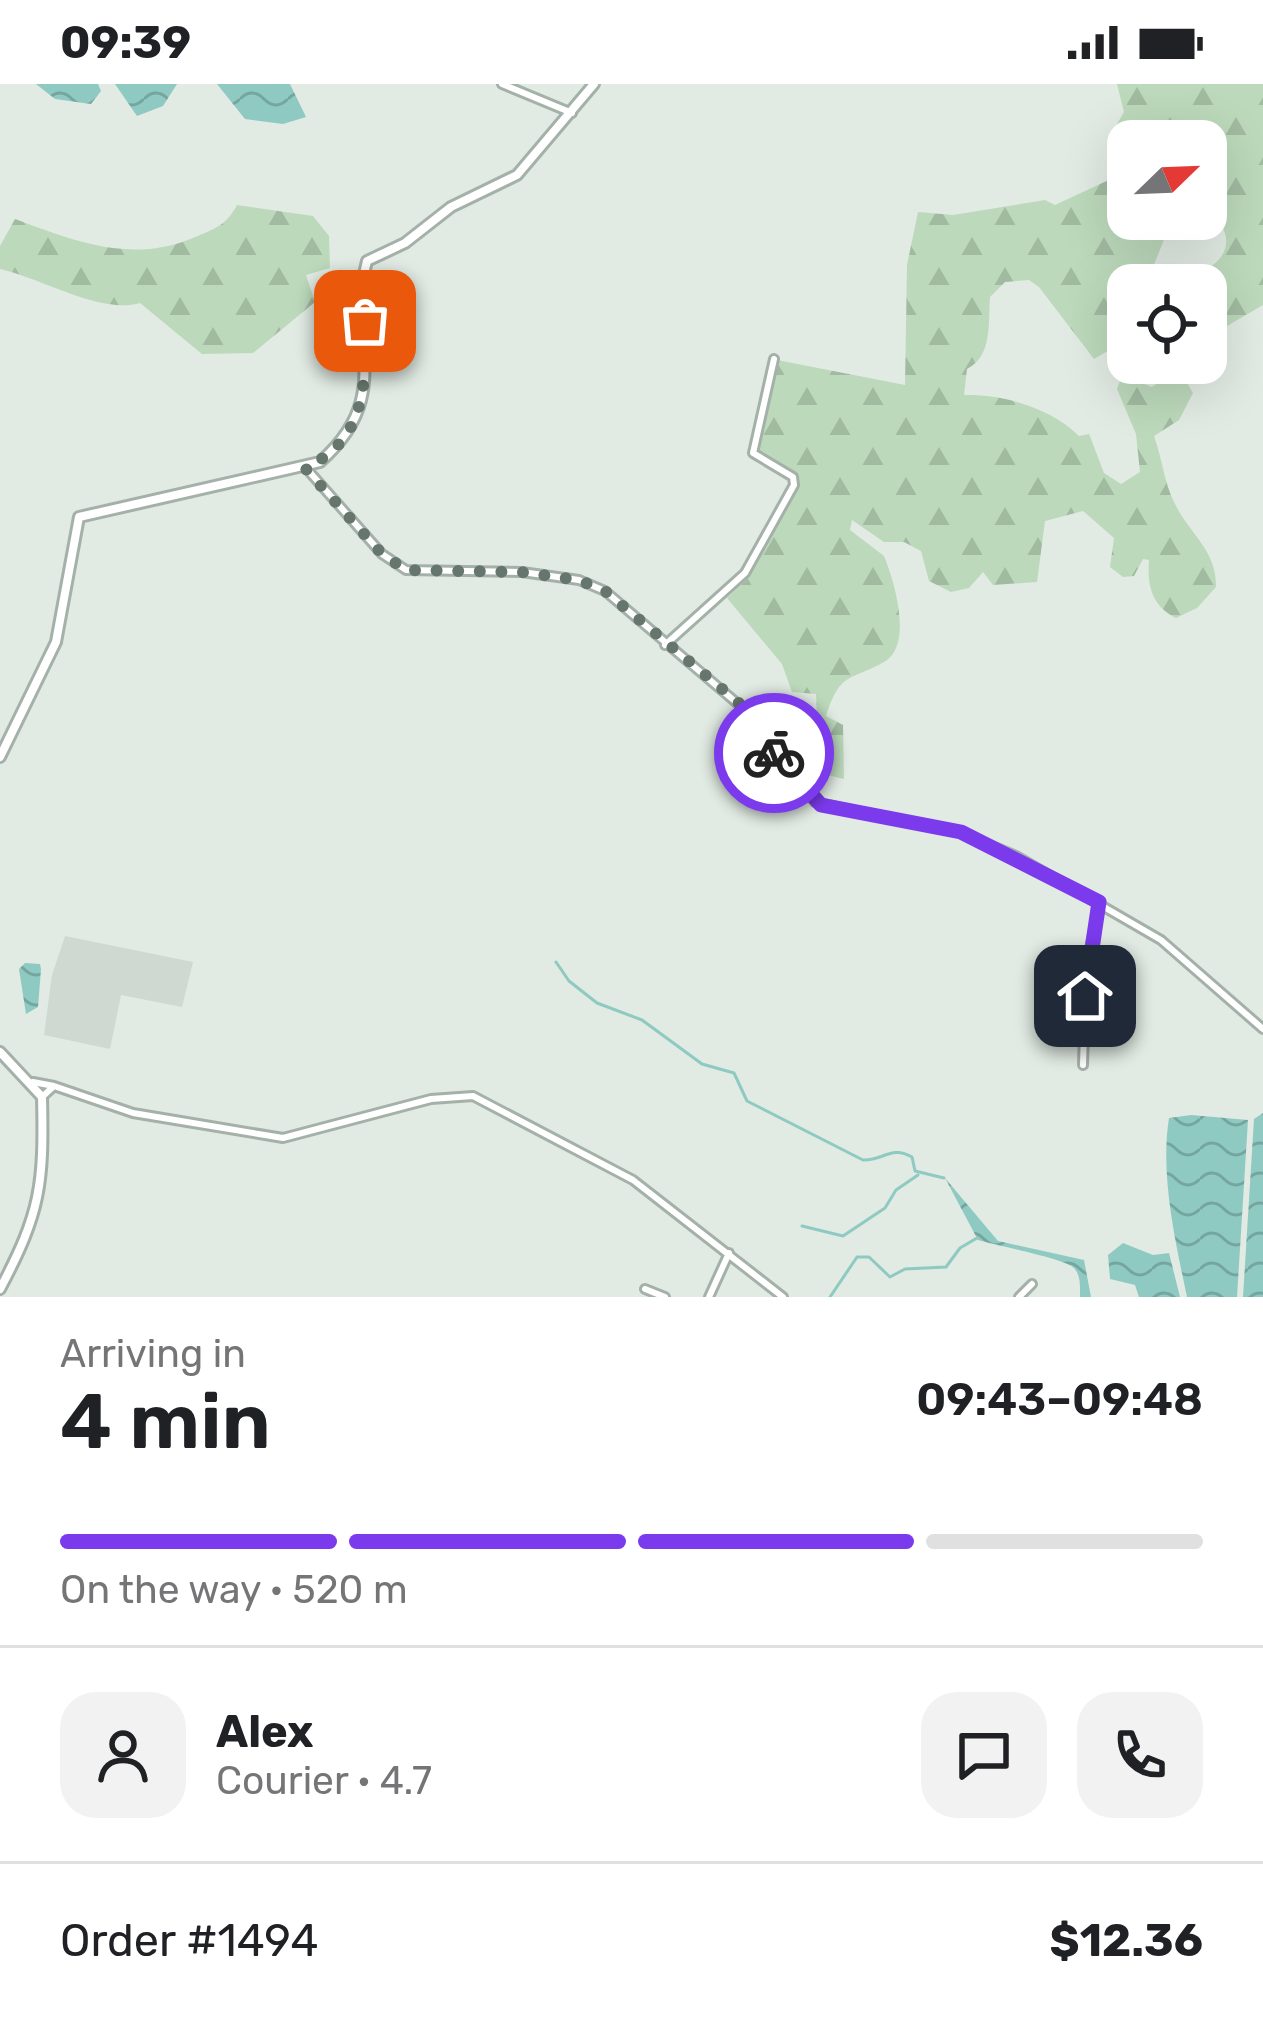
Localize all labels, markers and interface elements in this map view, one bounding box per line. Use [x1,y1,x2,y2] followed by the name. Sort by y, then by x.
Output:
[60,16,191,69] text: 09:39
[1107,120,1227,240] north arrow
[1107,120,1227,384] map controls
[1107,264,1227,384] button: locate
[314,270,416,372] pin
[332,288,398,354] icon: bag
[714,693,834,813] courier
[741,720,807,786] icon: bike
[1034,945,1136,1047] pin
[1052,963,1118,1029] icon: home
[60,1331,246,1377] text: Arriving in
[916,1373,1203,1426] text: 09:43–09:48
[60,1375,271,1468] text: 4 min
[60,1567,408,1613] text: On the way · 520 m
[60,1692,186,1818] button: person
[921,1692,1047,1818] button: chat
[1077,1692,1203,1818] button: phone
[216,1705,314,1758] text: Alex
[216,1758,432,1804] text: Courier · 4.7
[60,1914,318,1967] text: Order #1494
[1050,1914,1203,1967] text: $12.36

